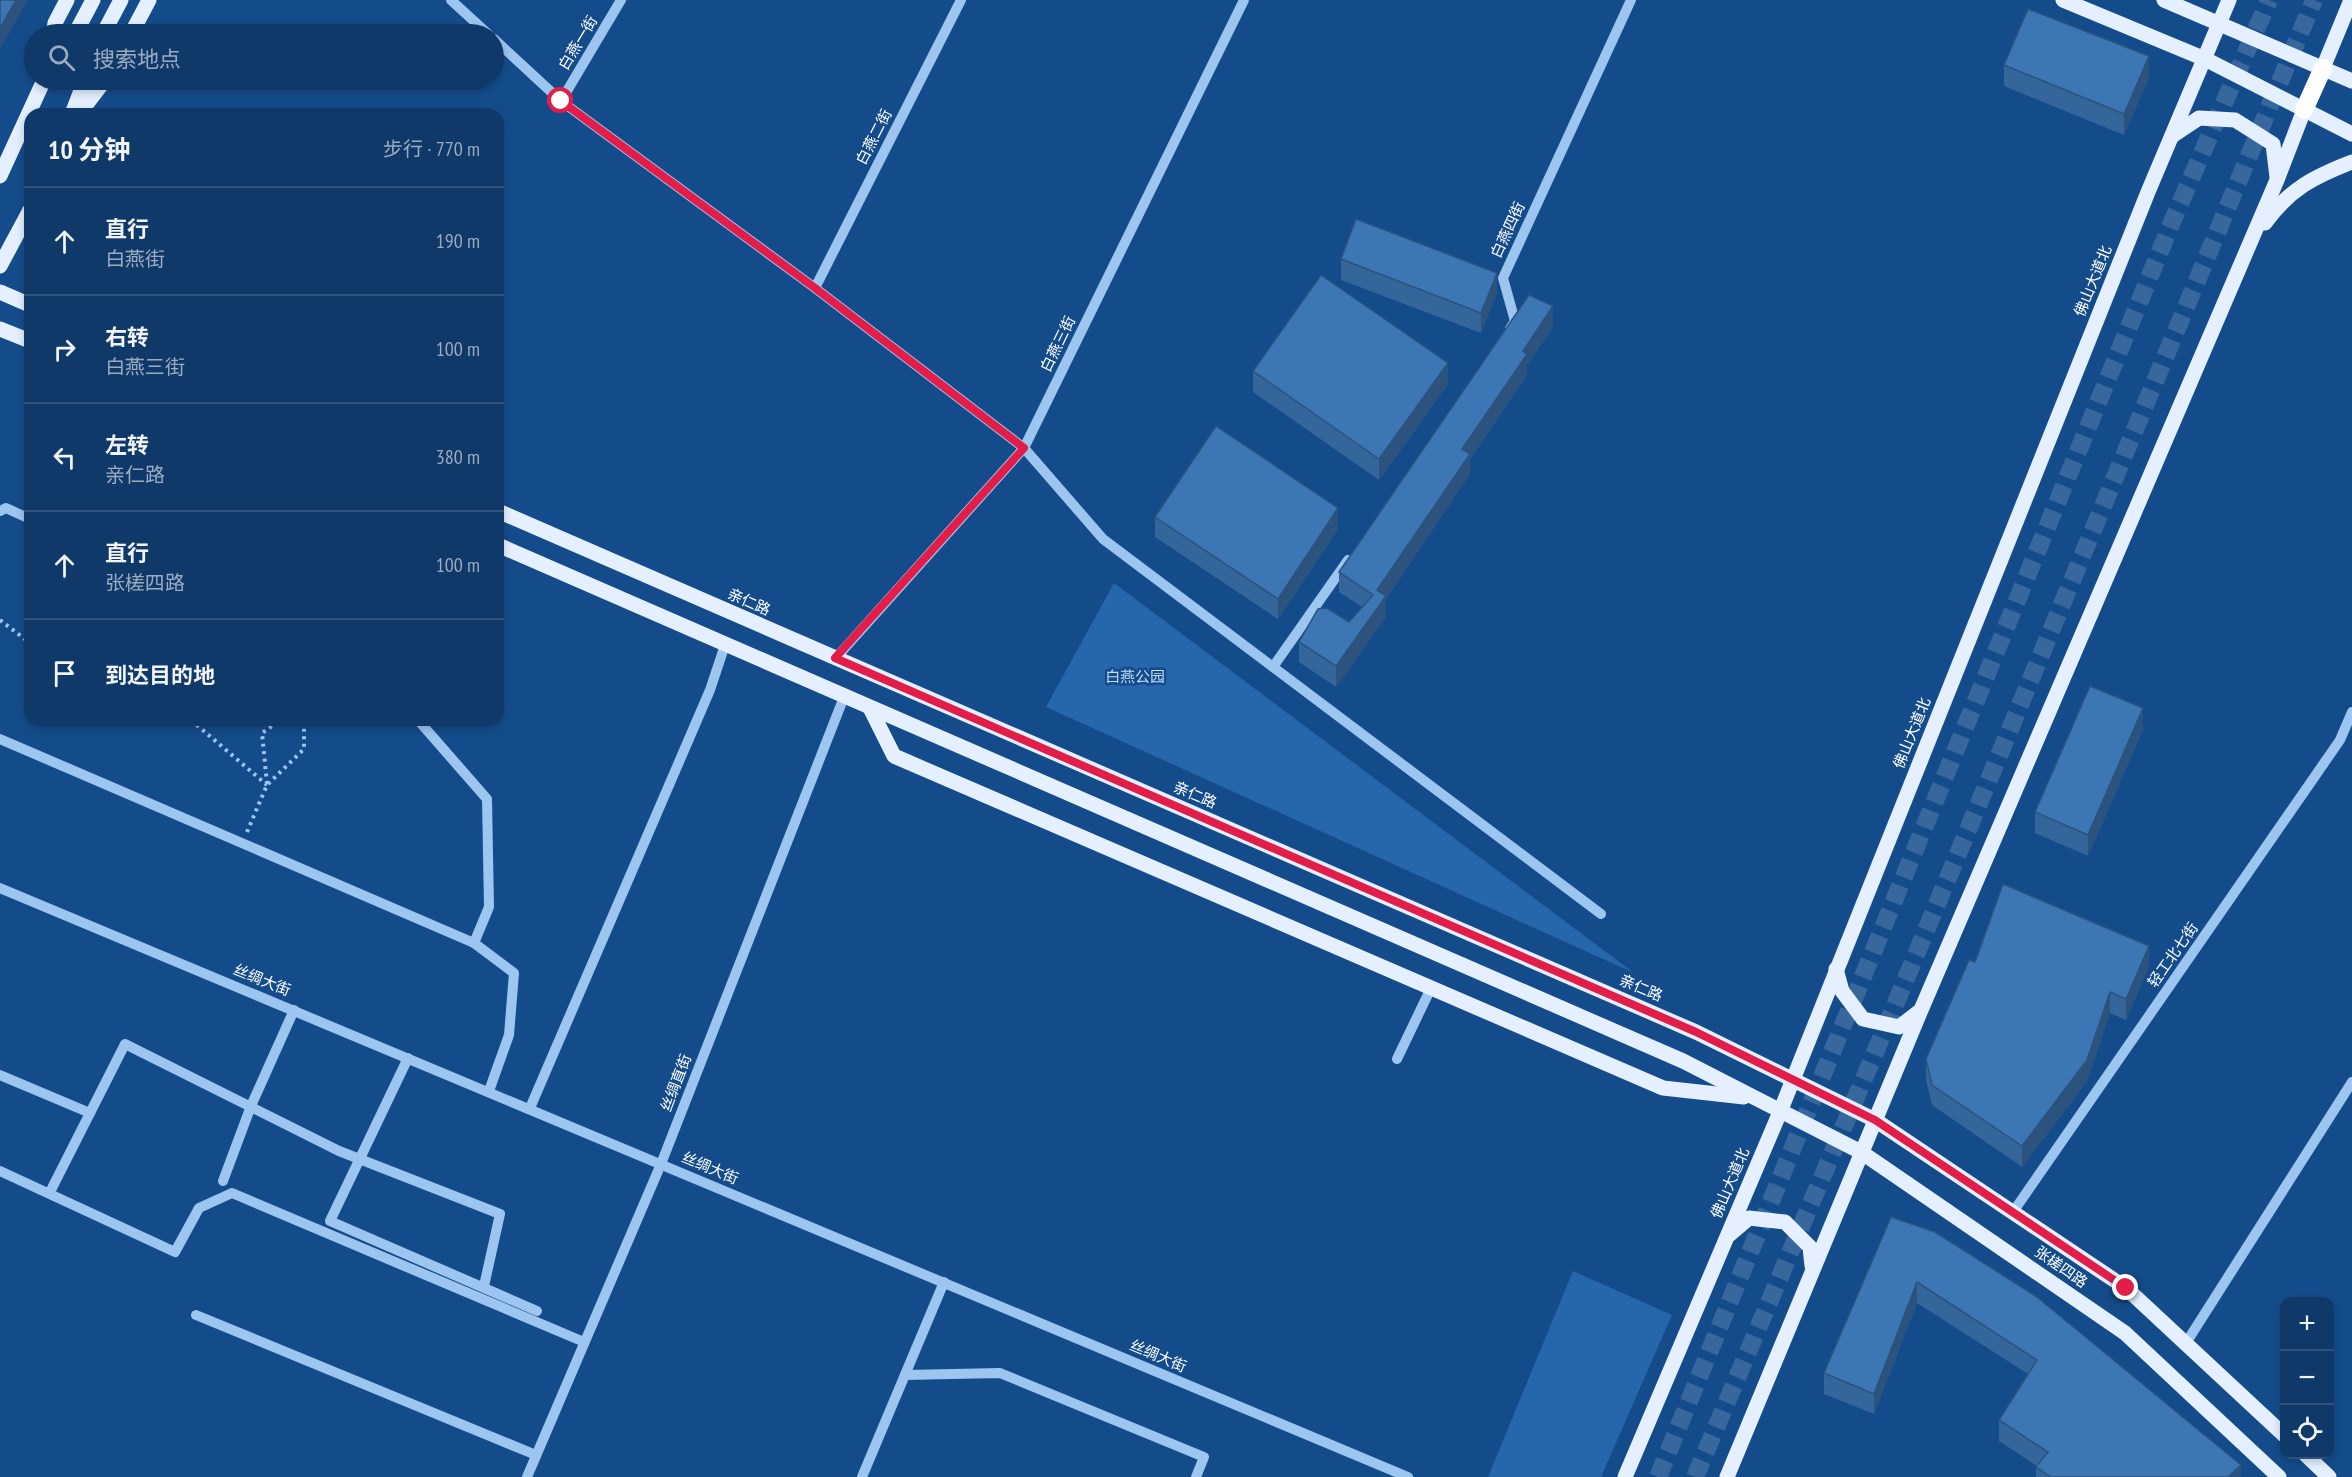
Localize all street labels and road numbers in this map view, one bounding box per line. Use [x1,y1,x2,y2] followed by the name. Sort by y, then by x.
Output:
[554,12,601,73] street label: 白燕一街
[851,106,896,168] street label: 白燕二街
[1486,199,1529,261] street label: 白燕四街
[2070,242,2115,319] street label: 佛山大道北
[1036,313,1079,375] street label: 白燕三街
[725,584,774,619] street label: 亲仁路
[1889,694,1934,771] street label: 佛山大道北
[1171,777,1220,812] street label: 亲仁路
[2143,919,2202,991] street label: 轻工北七街
[231,959,294,1000] street label: 丝绸大街
[1617,970,1666,1005] street label: 亲仁路
[656,1051,695,1114] street label: 丝绸直街
[1706,1145,1753,1221] street label: 佛山大道北
[679,1147,742,1188] street label: 丝绸大街
[2031,1242,2091,1292] street label: 张槎四路
[1127,1335,1190,1376] street label: 丝绸大街

